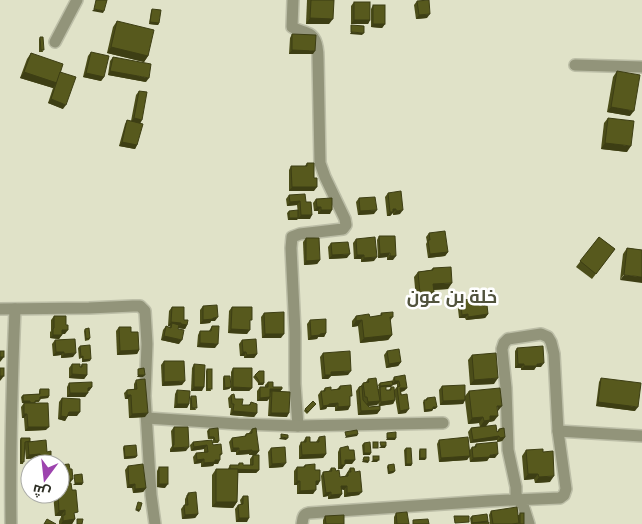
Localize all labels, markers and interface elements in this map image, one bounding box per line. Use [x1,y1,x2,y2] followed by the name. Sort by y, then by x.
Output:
[407,286,497,308] district label: خلة بن عون
[20,454,70,504] north arrow
[31,481,53,503] text: ش

